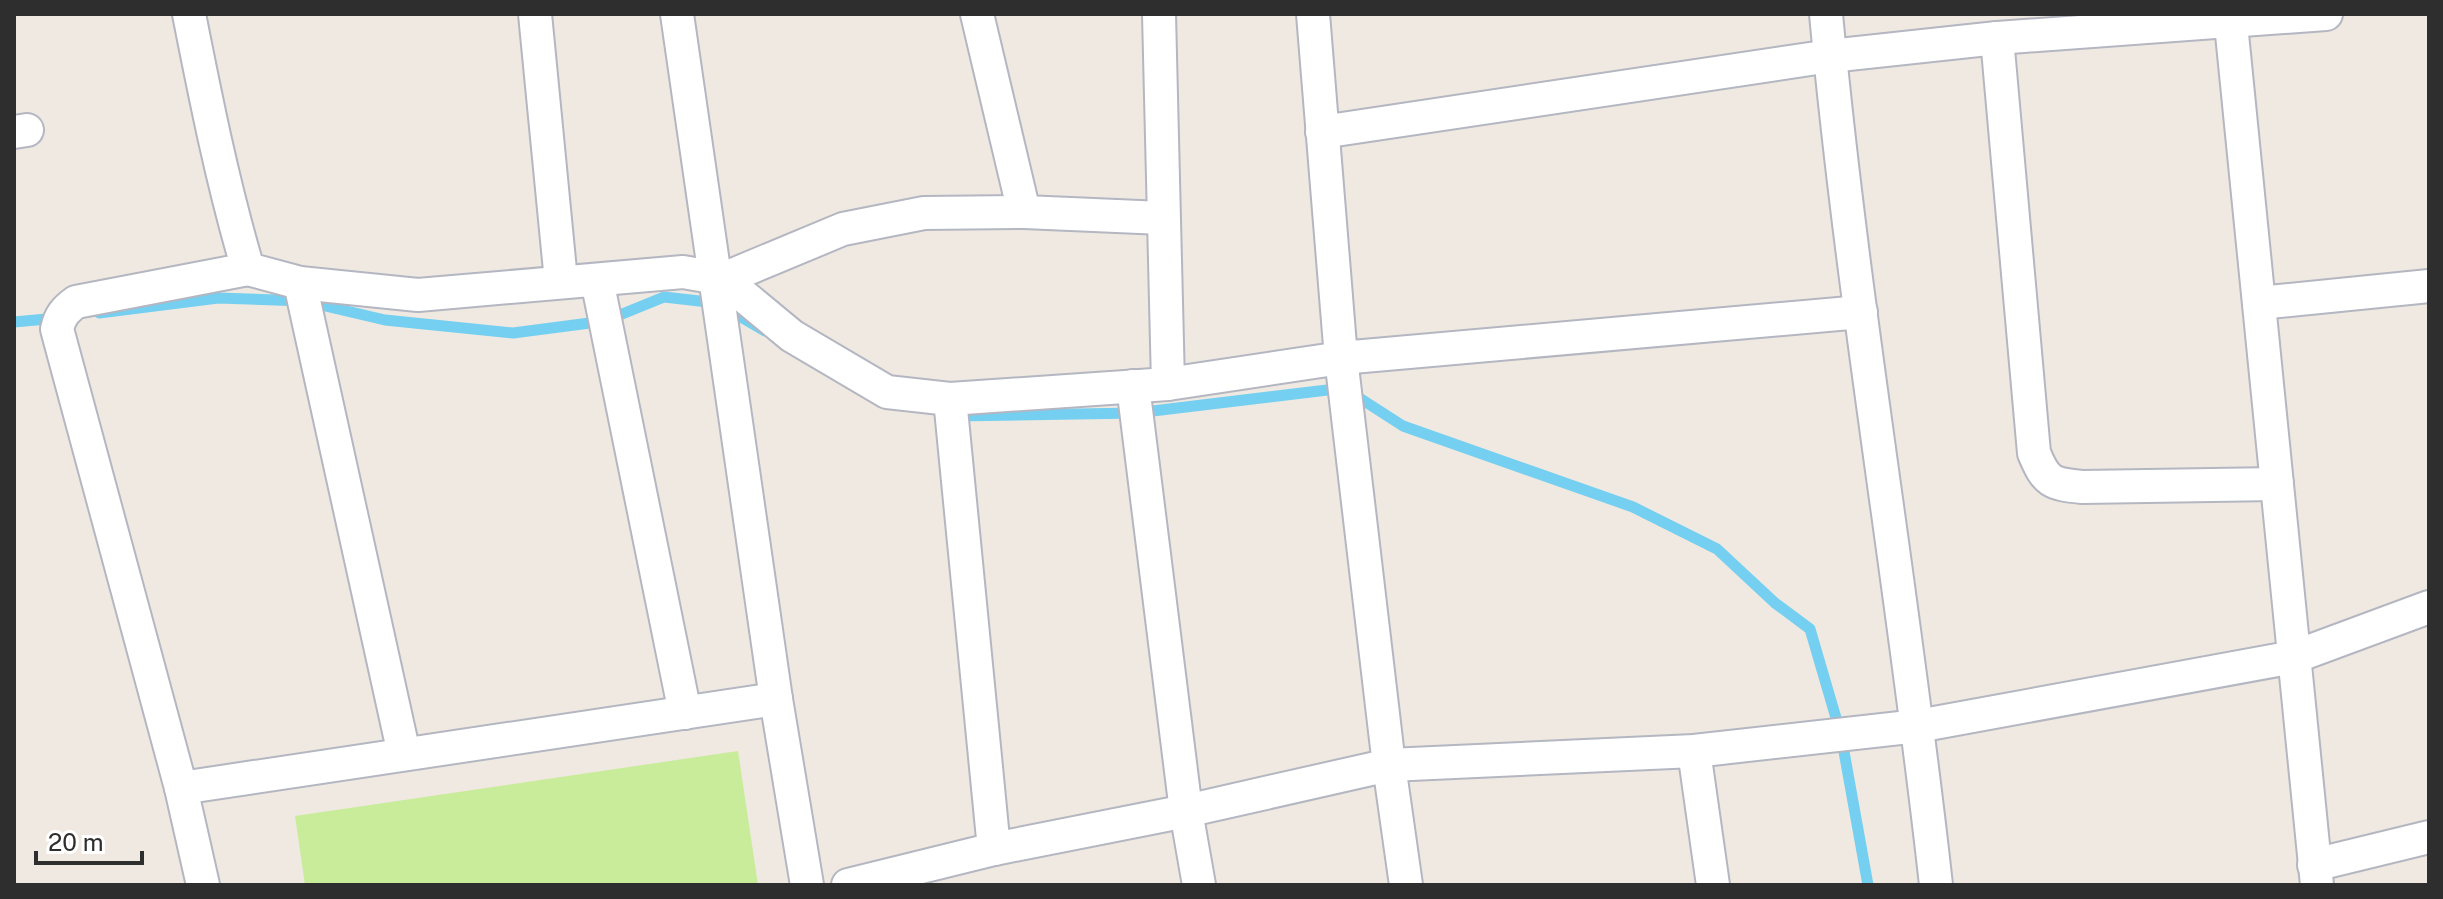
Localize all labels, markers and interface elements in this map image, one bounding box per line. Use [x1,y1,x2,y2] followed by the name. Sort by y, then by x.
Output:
[36,815,142,865] scale bar
[48,828,104,856] text: 20 m

